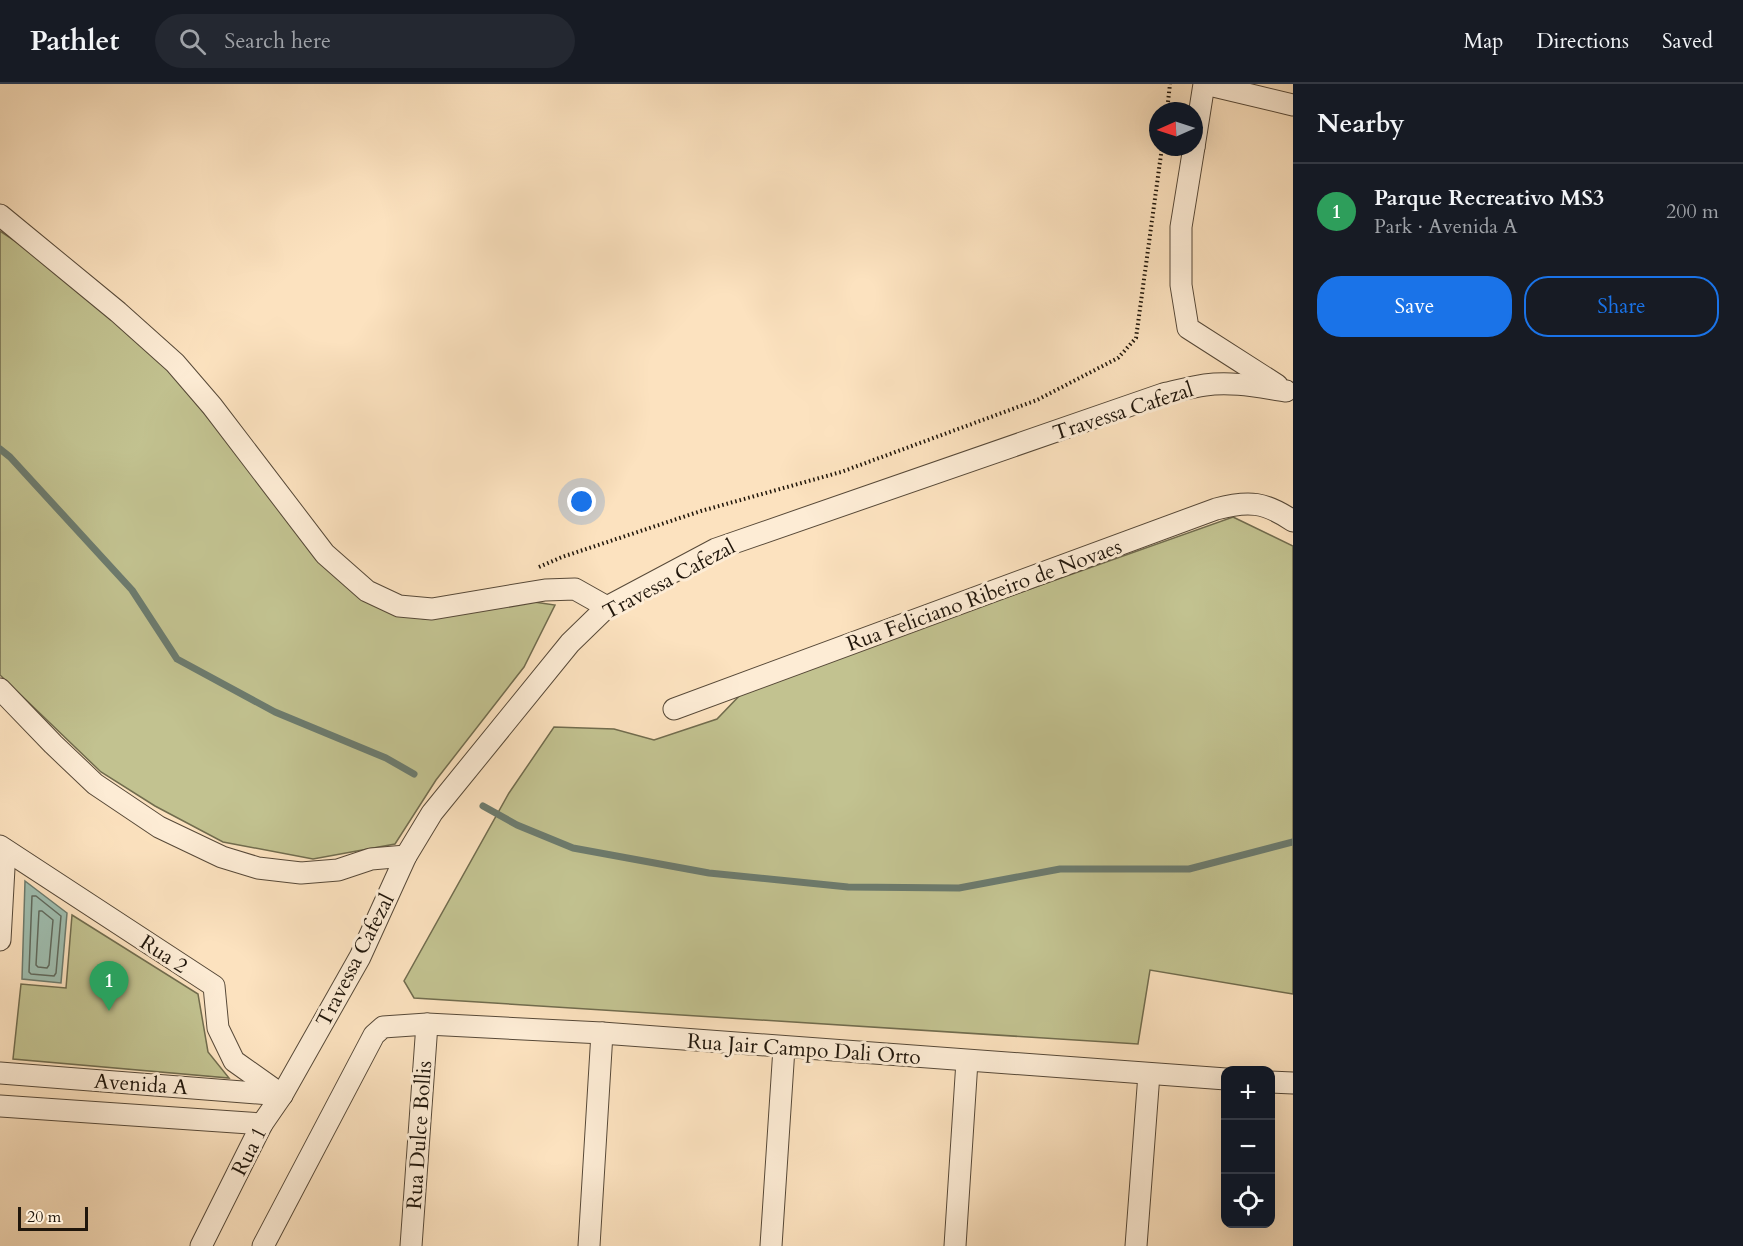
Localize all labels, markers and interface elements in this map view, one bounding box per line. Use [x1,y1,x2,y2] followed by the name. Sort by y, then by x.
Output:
[155,14,575,68] search box
[30,22,119,60] text: Pathlet
[176,25,209,58] icon: search
[224,26,331,56] text: Search here
[1463,27,1503,56] text: Map
[1536,27,1629,56] text: Directions
[1662,27,1713,56] text: Saved
[1149,102,1203,156] north arrow
[1317,106,1405,141] text: Nearby
[1374,183,1604,213] text: Parque Recreativo MS3
[1331,198,1342,225] text: 1
[1666,198,1719,225] text: 200 m
[1374,213,1518,240] text: Park · Avenida A
[1317,276,1512,337] button: Save
[1524,276,1719,337] button: Share
[1049,375,1197,448] street label: Travessa Cafezal
[567,487,596,516] your location
[598,532,740,627] street label: Travessa Cafezal
[843,532,1126,659] street label: Rua Feliciano Ribeiro de Novaes
[309,889,401,1032] street label: Travessa Cafezal
[134,928,193,981] street label: Rua 2
[90,962,128,1011] pin: 1
[686,1027,922,1072] street label: Rua Jair Campo Dali Orto
[400,1060,439,1210] street label: Rua Dulce Bollis
[1221,1066,1275,1228] map controls
[1221,1066,1275,1120] button: +
[93,1067,189,1102] street label: Avenida A
[1221,1120,1275,1174] button: −
[225,1122,274,1181] street label: Rua 1
[1221,1174,1275,1228] button: locate
[18,1204,88,1232] scale bar
[27,1206,61,1228] text: 20 m

